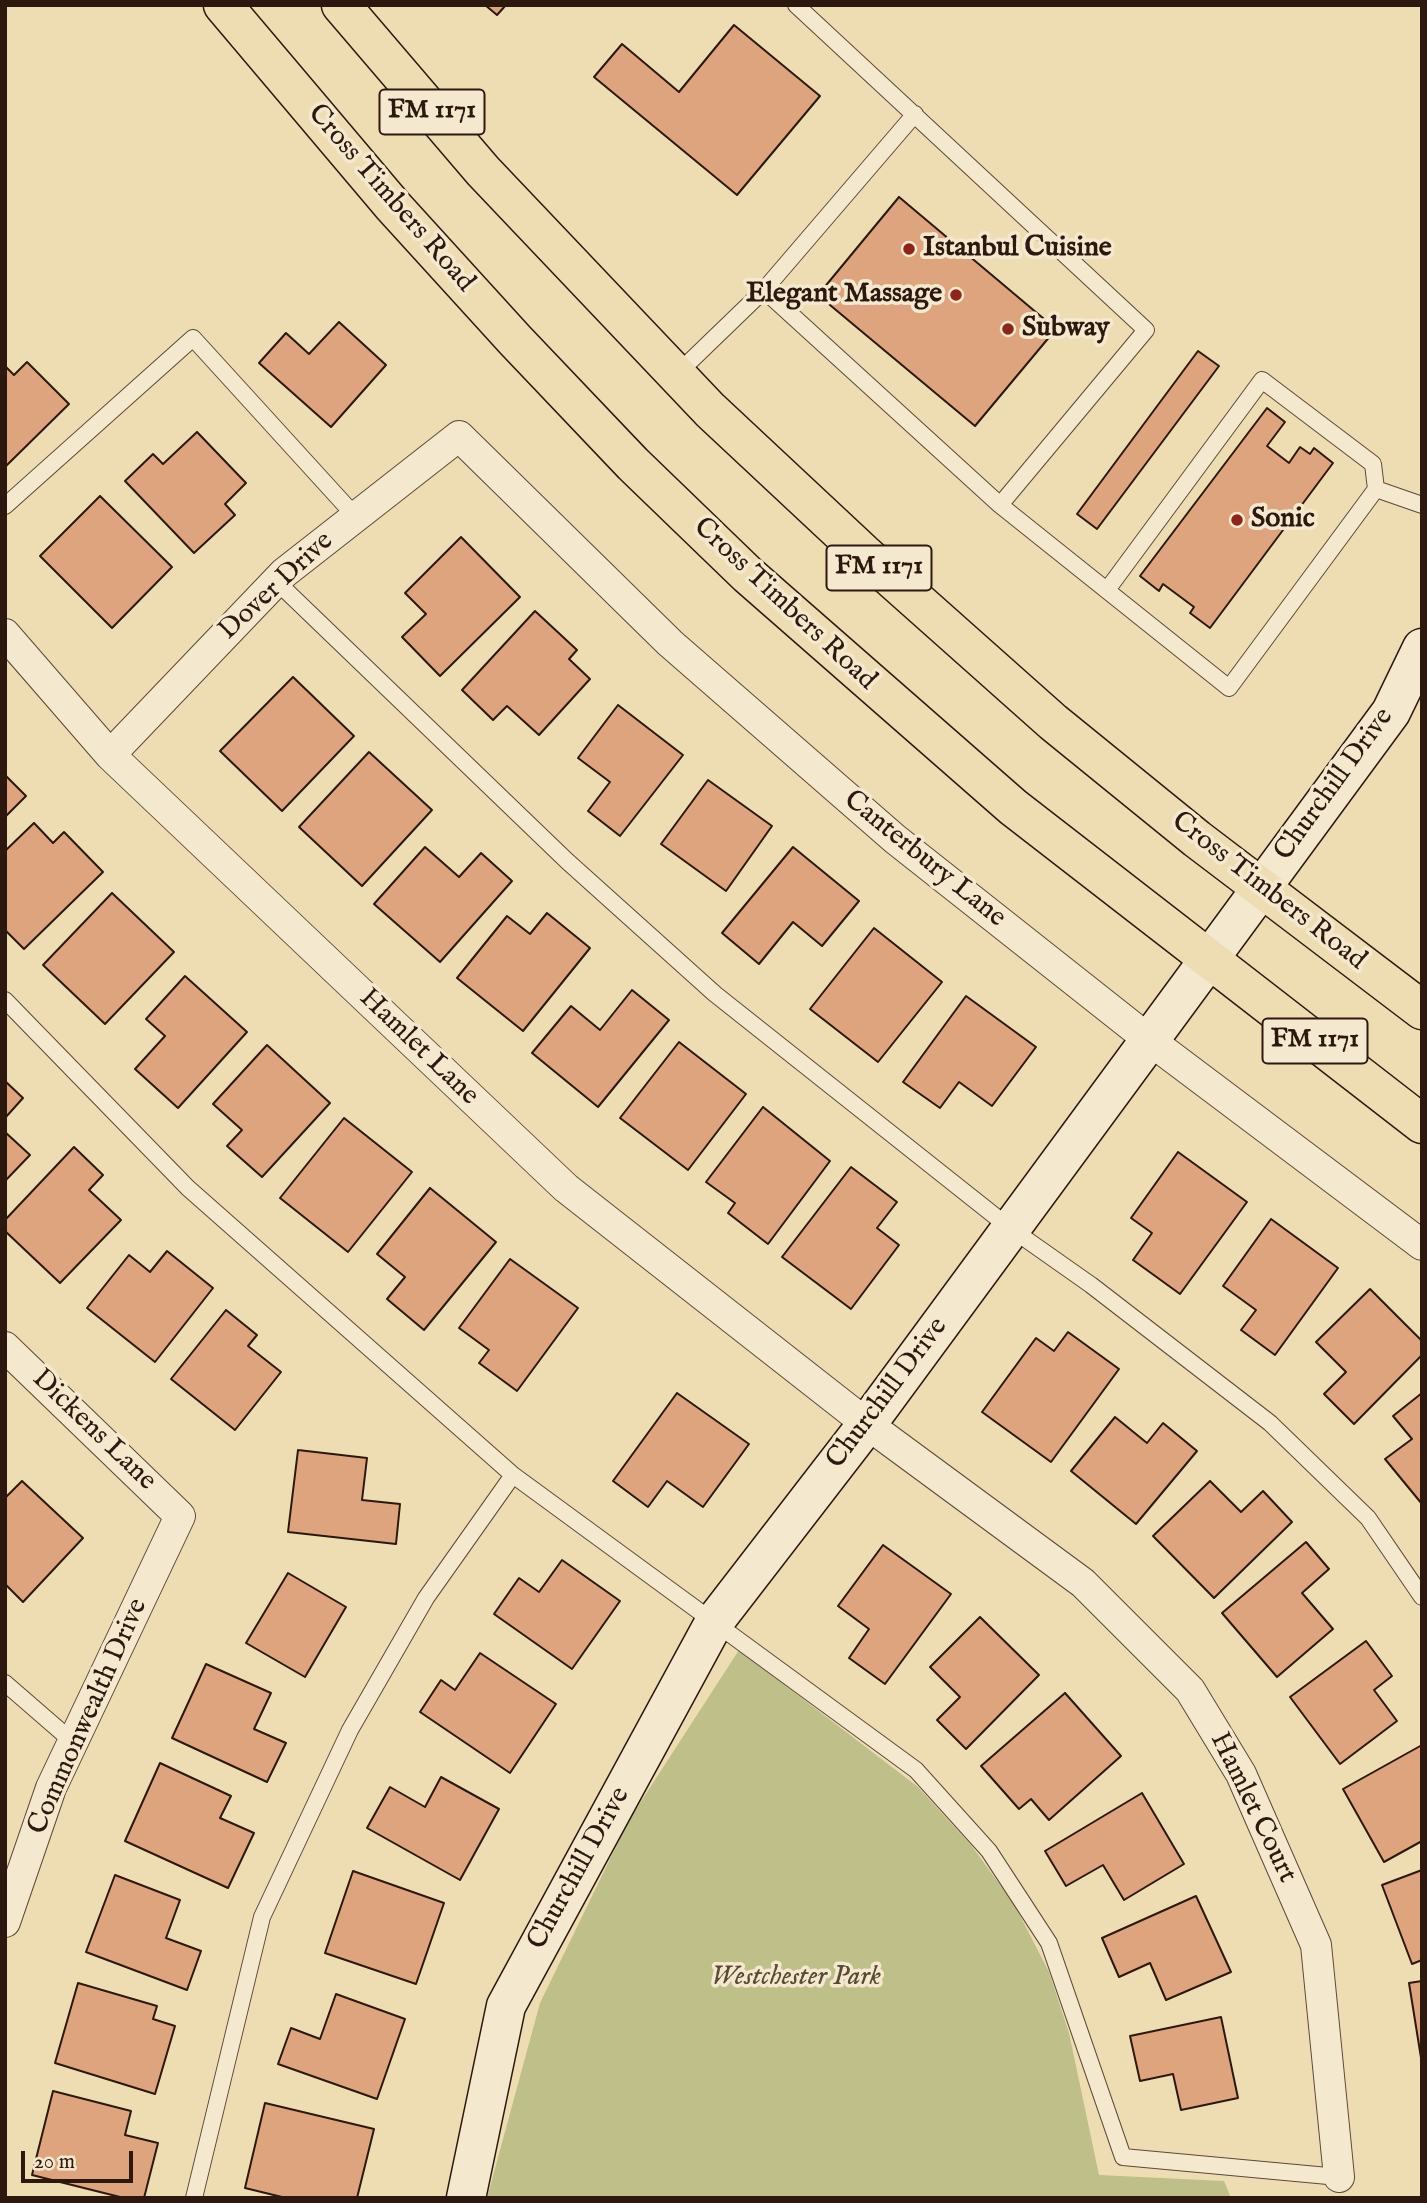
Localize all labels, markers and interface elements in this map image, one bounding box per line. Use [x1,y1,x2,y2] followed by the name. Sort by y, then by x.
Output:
[380,90,485,134] road number: FM 1171
[299,98,481,300] street label: Cross Timbers Road
[923,232,1112,266] place label: Istanbul Cuisine
[901,241,917,257] marker: Istanbul Cuisine
[746,278,942,312] place label: Elegant Massage
[948,287,964,303] marker: Elegant Massage
[1022,312,1110,346] place label: Subway
[1000,321,1016,337] marker: Subway
[1251,503,1315,537] place label: Sonic
[686,512,882,698] street label: Cross Timbers Road
[1229,512,1245,528] marker: Sonic
[213,526,341,648] street label: Dover Drive
[826,546,931,590] road number: FM 1171
[1268,702,1402,868] street label: Churchill Drive
[836,784,1012,936] street label: Canterbury Lane
[1164,806,1372,978] street label: Cross Timbers Road
[351,983,485,1113] street label: Hamlet Lane
[1262,1018,1368,1064] road number: FM 1171
[820,1312,956,1476] street label: Churchill Drive
[24,1363,162,1499] street label: Dickens Lane
[22,1594,156,1840] street label: Commonwealth Drive
[1201,1727,1303,1889] street label: Hamlet Court
[522,1782,638,1956] street label: Churchill Drive
[711,1961,881,1995] park label: Westchester Park
[24,2136,136,2180] scale bar
[34,2149,75,2176] text: 20 m

